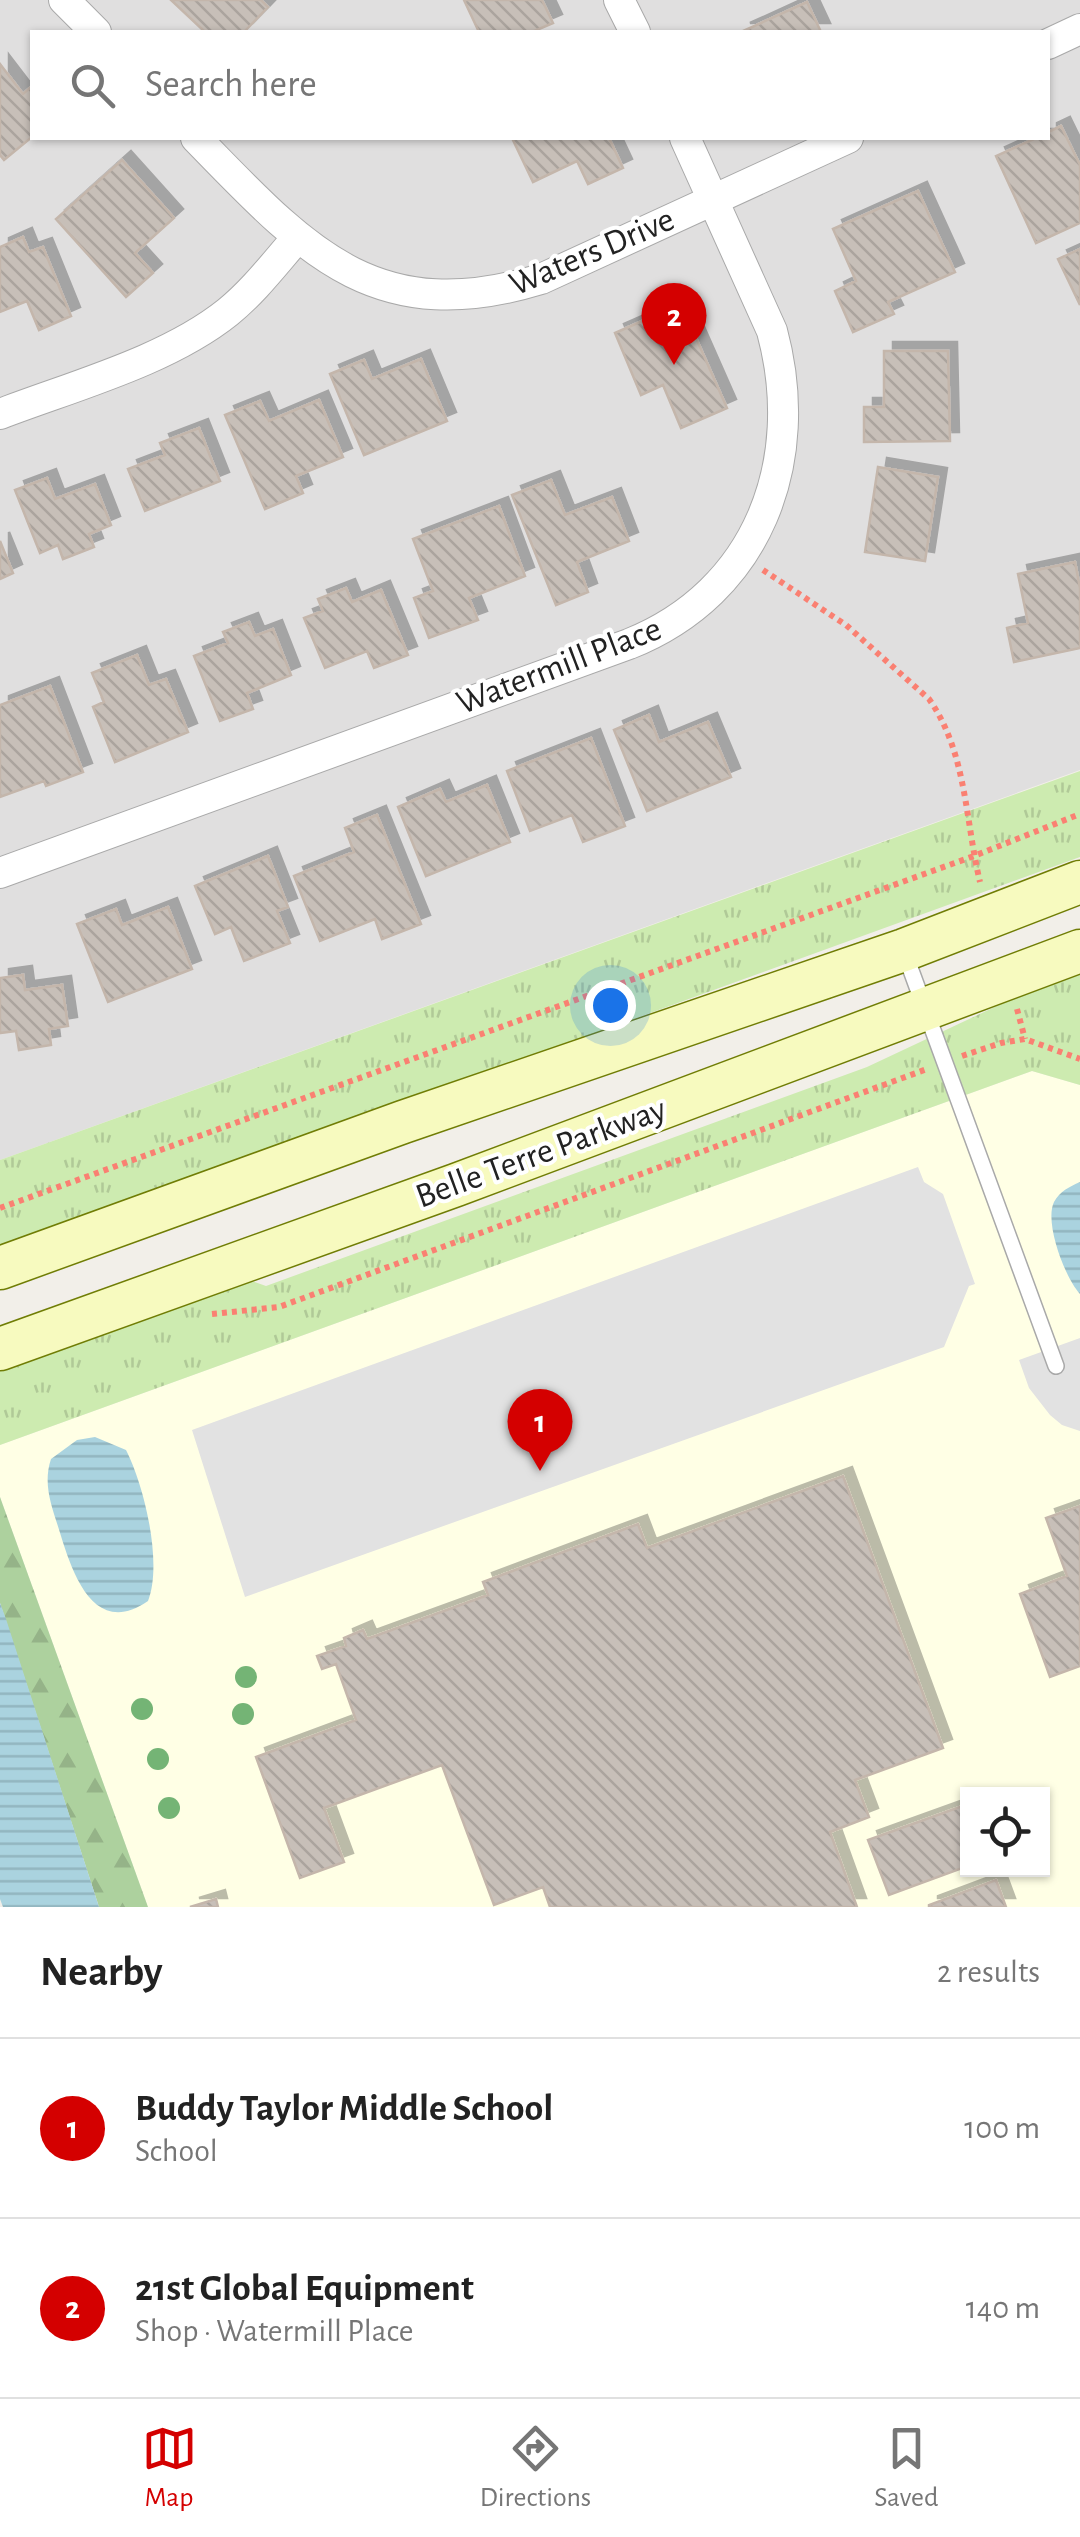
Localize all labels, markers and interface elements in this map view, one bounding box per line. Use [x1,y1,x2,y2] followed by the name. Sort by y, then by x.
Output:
[30,30,1050,140] search box
[65,58,120,113] icon: search
[145,66,317,104] text: Search here
[505,202,679,302] street label: Waters Drive
[642,282,706,365] pin: 2
[452,611,666,721] street label: Watermill Place
[585,980,636,1031] your location
[411,1092,671,1214] street label: Belle Terre Parkway
[508,1388,572,1471] pin: 1
[960,1787,1050,1877] map controls
[960,1787,1050,1877] button: locate
[40,1951,163,1993] text: Nearby
[937,1956,1040,1988] text: 2 results
[135,2090,553,2128] text: Buddy Taylor Middle School
[67,2112,78,2144] text: 1
[964,2112,1040,2144] text: 100 m
[135,2135,218,2167] text: School
[135,2270,474,2308] text: 21st Global Equipment
[65,2292,80,2324] text: 2
[966,2292,1040,2324] text: 140 m
[135,2315,414,2347] text: Shop · Watermill Place
[142,2421,197,2515] tab: Map
[480,2421,591,2515] tab: Directions
[874,2421,938,2515] tab: Saved

